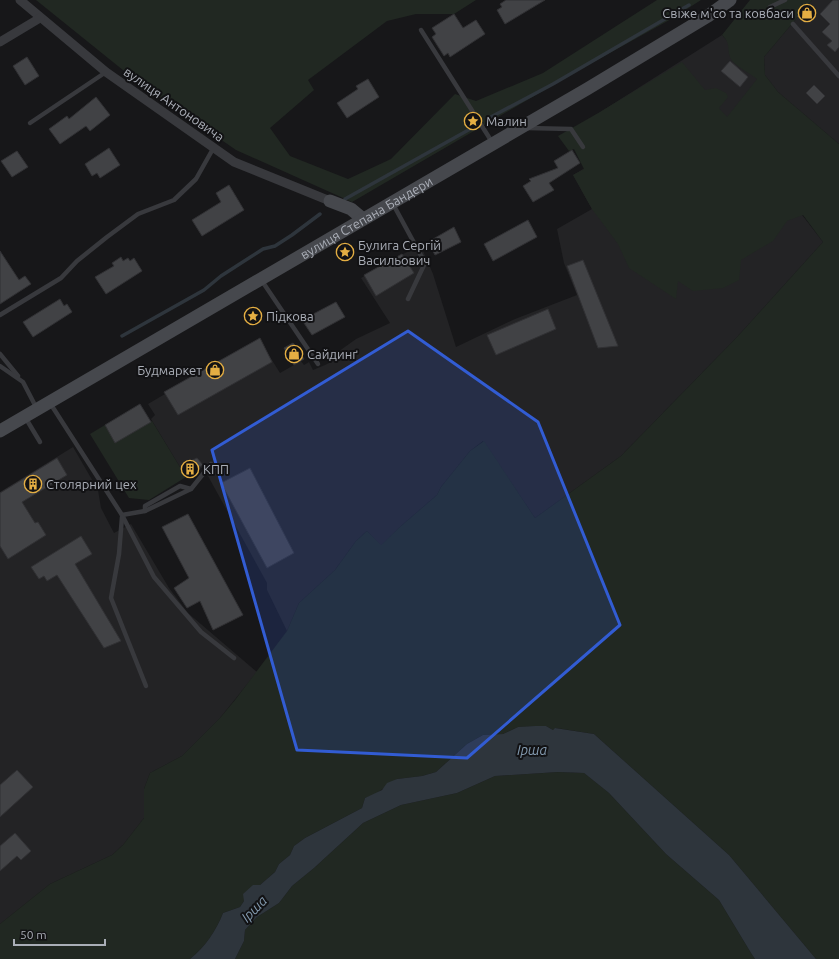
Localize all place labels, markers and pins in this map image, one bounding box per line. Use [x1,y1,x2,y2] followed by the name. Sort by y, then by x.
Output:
[797,3,817,23] shop icon: Свіже м'со та ковбаси
[662,6,794,20] place label: Свіже м'со та ковбаси
[463,111,483,131] place icon: Малин
[486,114,527,128] place label: Малин
[358,238,441,267] place label: Булига Сергій Васильович
[335,242,355,262] place icon: Булига Сергій Васильович
[243,306,263,326] place icon: Підкова
[266,309,314,323] place label: Підкова
[284,344,304,364] shop icon: Сайдинґ
[307,347,358,361] place label: Сайдинґ
[205,360,225,380] shop icon: Будмаркет
[137,363,202,377] place label: Будмаркет
[180,459,200,479] building icon: КПП
[203,462,229,476] place label: КПП
[23,474,43,494] building icon: Столярний цех
[46,477,137,491] place label: Столярний цех

